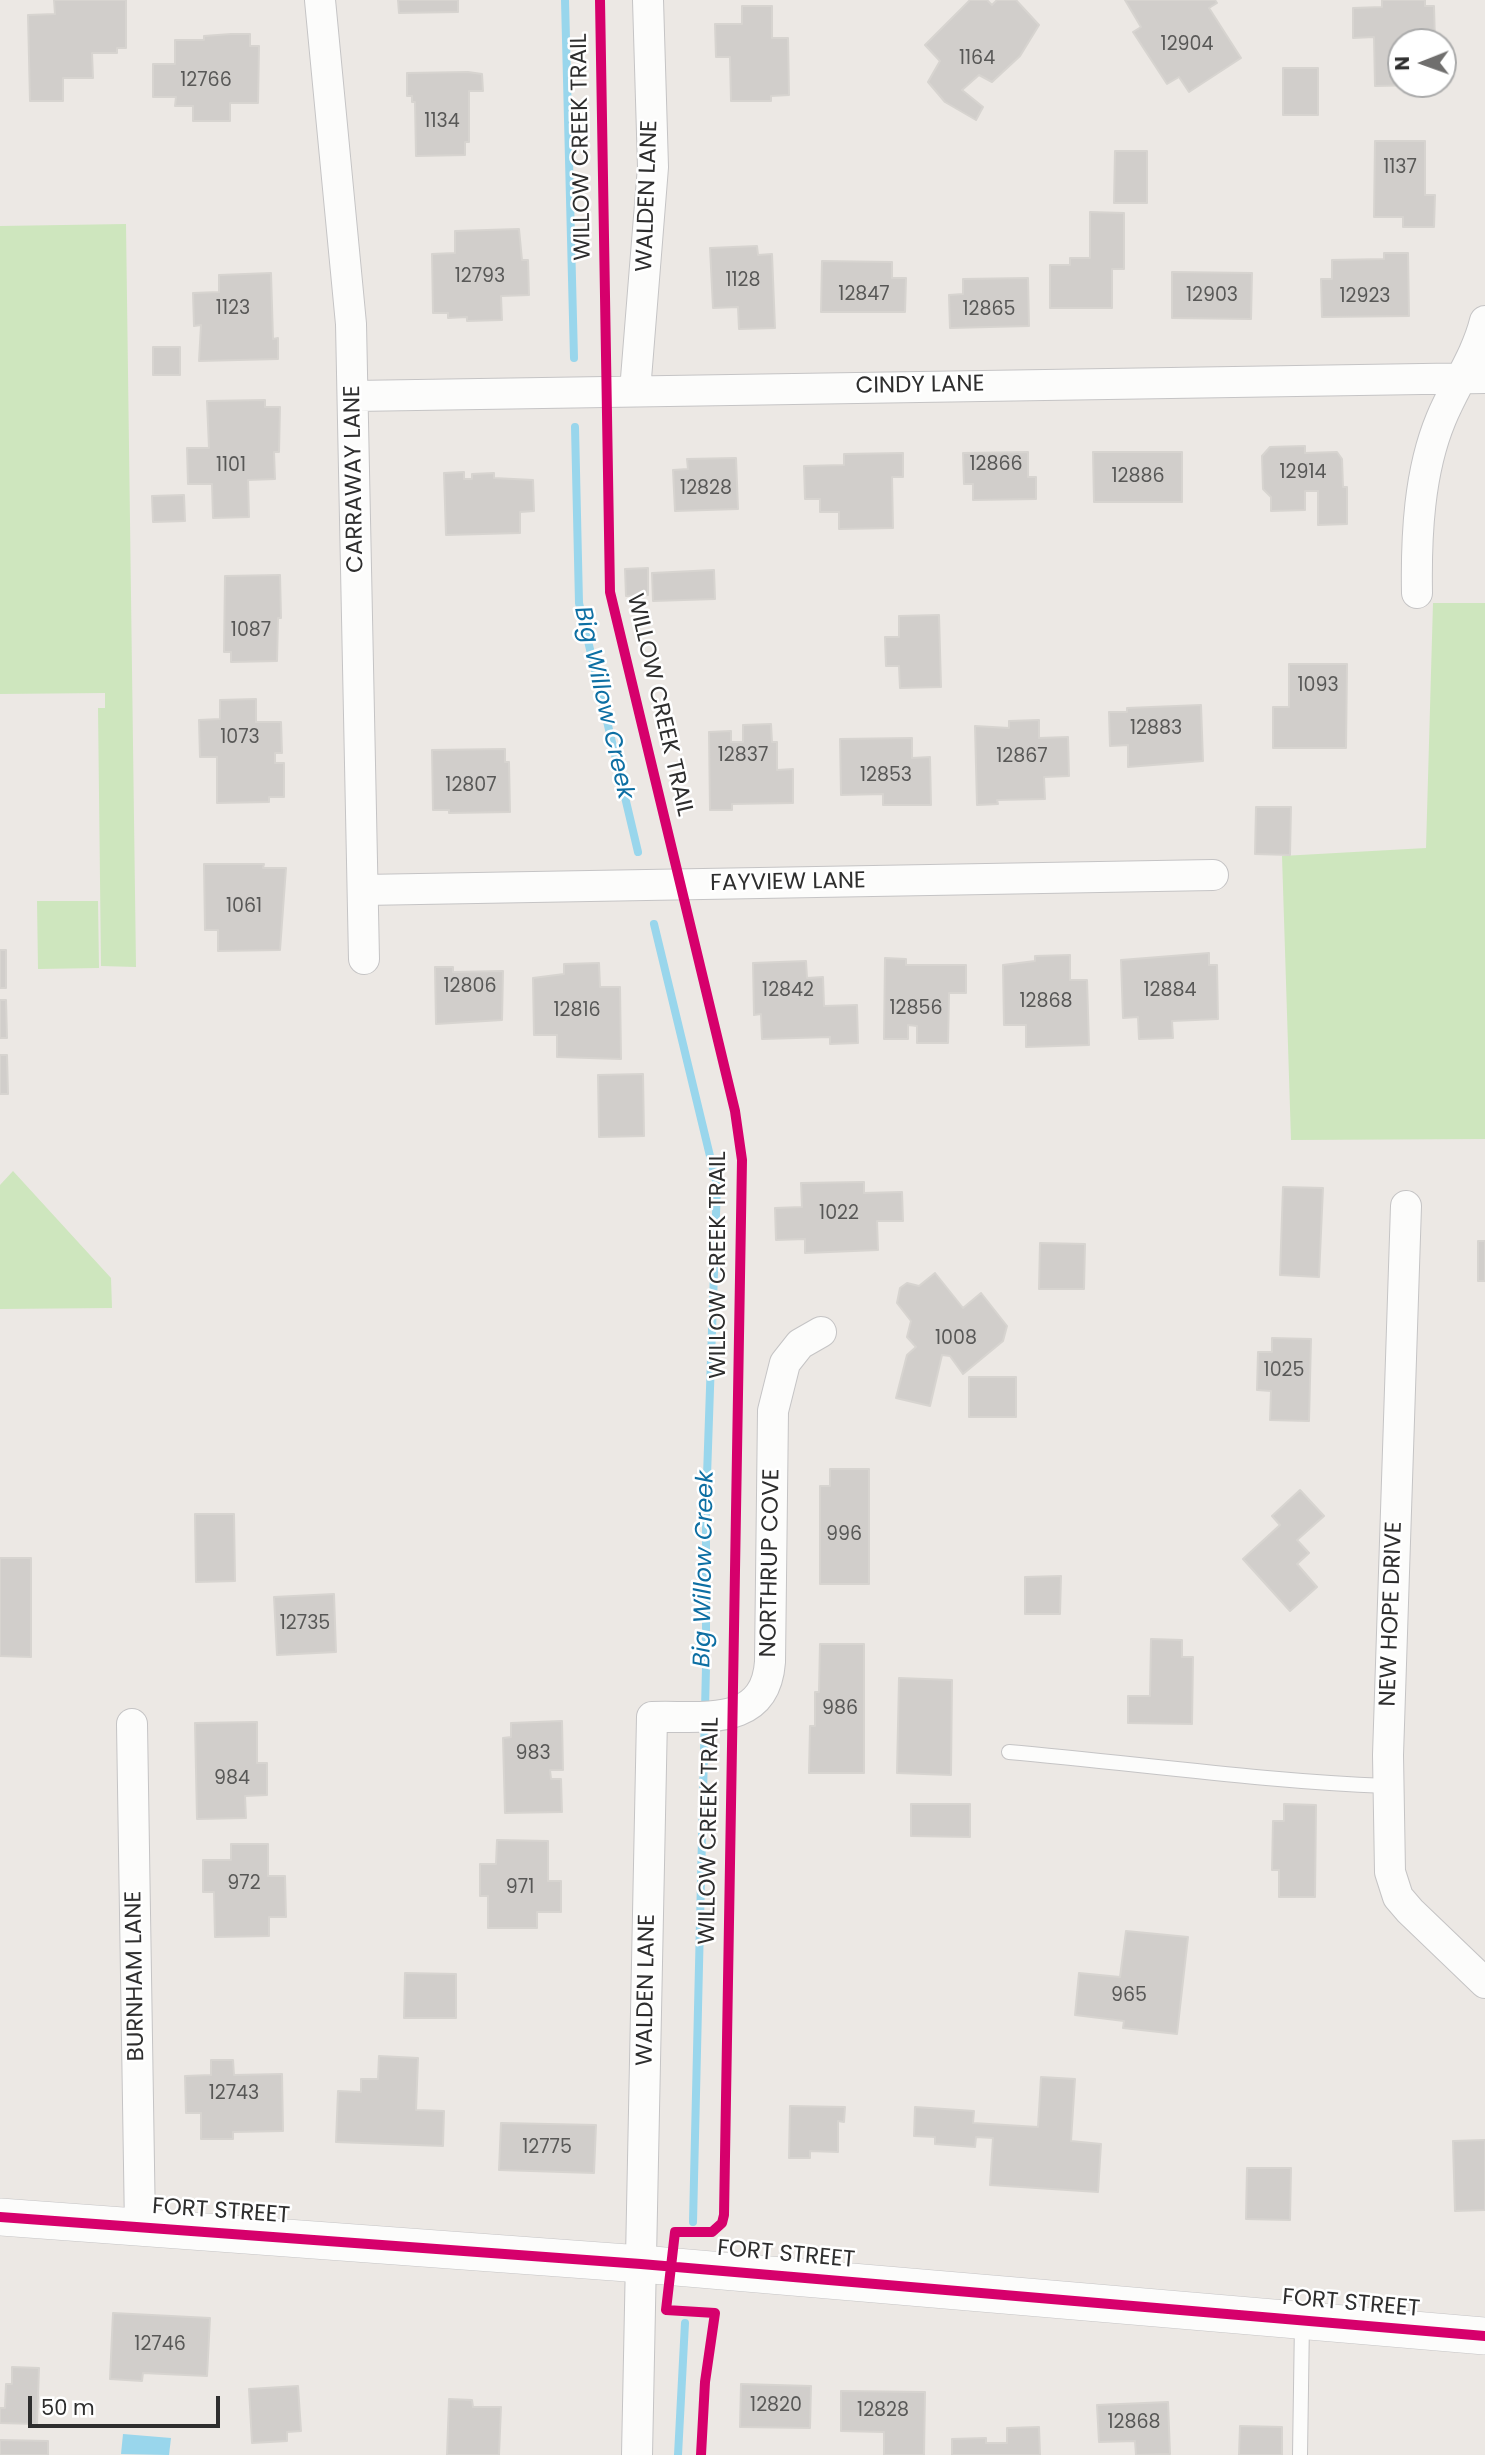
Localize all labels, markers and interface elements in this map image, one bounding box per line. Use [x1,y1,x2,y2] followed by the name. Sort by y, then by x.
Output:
[1387,28,1457,98] north arrow
[566,33,598,261] street label: WILLOW CREEK TRAIL
[1161,34,1213,56] house number: 12904
[959,48,995,70] house number: 1164
[1389,56,1416,71] text: N
[180,70,232,92] house number: 12766
[424,111,460,133] house number: 1134
[632,120,664,272] street label: WALDEN LANE
[1383,157,1417,179] house number: 1137
[455,266,505,288] house number: 12793
[725,270,761,292] house number: 1128
[838,284,890,306] house number: 12847
[1186,285,1238,307] house number: 12903
[1339,286,1391,308] house number: 12923
[216,298,250,320] house number: 1123
[963,299,1015,321] house number: 12865
[855,371,985,401] street label: CINDY LANE
[340,385,370,573] street label: CARRAWAY LANE
[969,454,1023,476] house number: 12866
[216,455,246,477] house number: 1101
[1279,462,1327,484] house number: 12914
[1111,466,1165,488] house number: 12886
[680,478,732,500] house number: 12828
[620,591,698,819] street label: WILLOW CREEK TRAIL
[567,604,639,802] water label: Big Willow Creek
[231,620,271,642] house number: 1087
[1297,675,1339,697] house number: 1093
[1130,718,1182,740] house number: 12883
[220,727,260,749] house number: 1073
[718,745,768,767] house number: 12837
[996,746,1048,768] house number: 12867
[860,765,912,787] house number: 12853
[445,775,497,797] house number: 12807
[710,868,866,898] street label: FAYVIEW LANE
[226,896,262,918] house number: 1061
[444,976,496,998] house number: 12806
[762,980,814,1002] house number: 12842
[1144,980,1196,1002] house number: 12884
[1019,991,1073,1013] house number: 12868
[890,998,942,1020] house number: 12856
[553,1000,601,1022] house number: 12816
[705,1151,733,1379] street label: WILLOW CREEK TRAIL
[819,1203,859,1225] house number: 1022
[935,1328,977,1350] house number: 1008
[1264,1360,1304,1382] house number: 1025
[756,1468,786,1658] street label: NORTHRUP COVE
[689,1470,721,1668] water label: Big Willow Creek
[1375,1521,1409,1707] street label: NEW HOPE DRIVE
[826,1524,862,1546] house number: 996
[280,1613,330,1635] house number: 12735
[822,1698,858,1720] house number: 986
[694,1717,726,1945] street label: WILLOW CREEK TRAIL
[515,1743,551,1765] house number: 983
[214,1768,250,1790] house number: 984
[227,1873,261,1895] house number: 972
[506,1877,534,1899] house number: 971
[121,1890,151,2062] street label: BURNHAM LANE
[632,1914,662,2066] street label: WALDEN LANE
[1111,1985,1147,2007] house number: 965
[209,2083,259,2105] house number: 12743
[522,2137,572,2159] house number: 12775
[151,2193,291,2231] street label: FORT STREET
[716,2235,856,2275] street label: FORT STREET
[1281,2284,1421,2324] street label: FORT STREET
[134,2334,186,2356] house number: 12746
[32,2382,224,2426] scale bar
[41,2393,95,2422] text: 50 m
[750,2395,802,2417] house number: 12820
[857,2400,909,2422] house number: 12828
[1107,2412,1161,2434] house number: 12868

